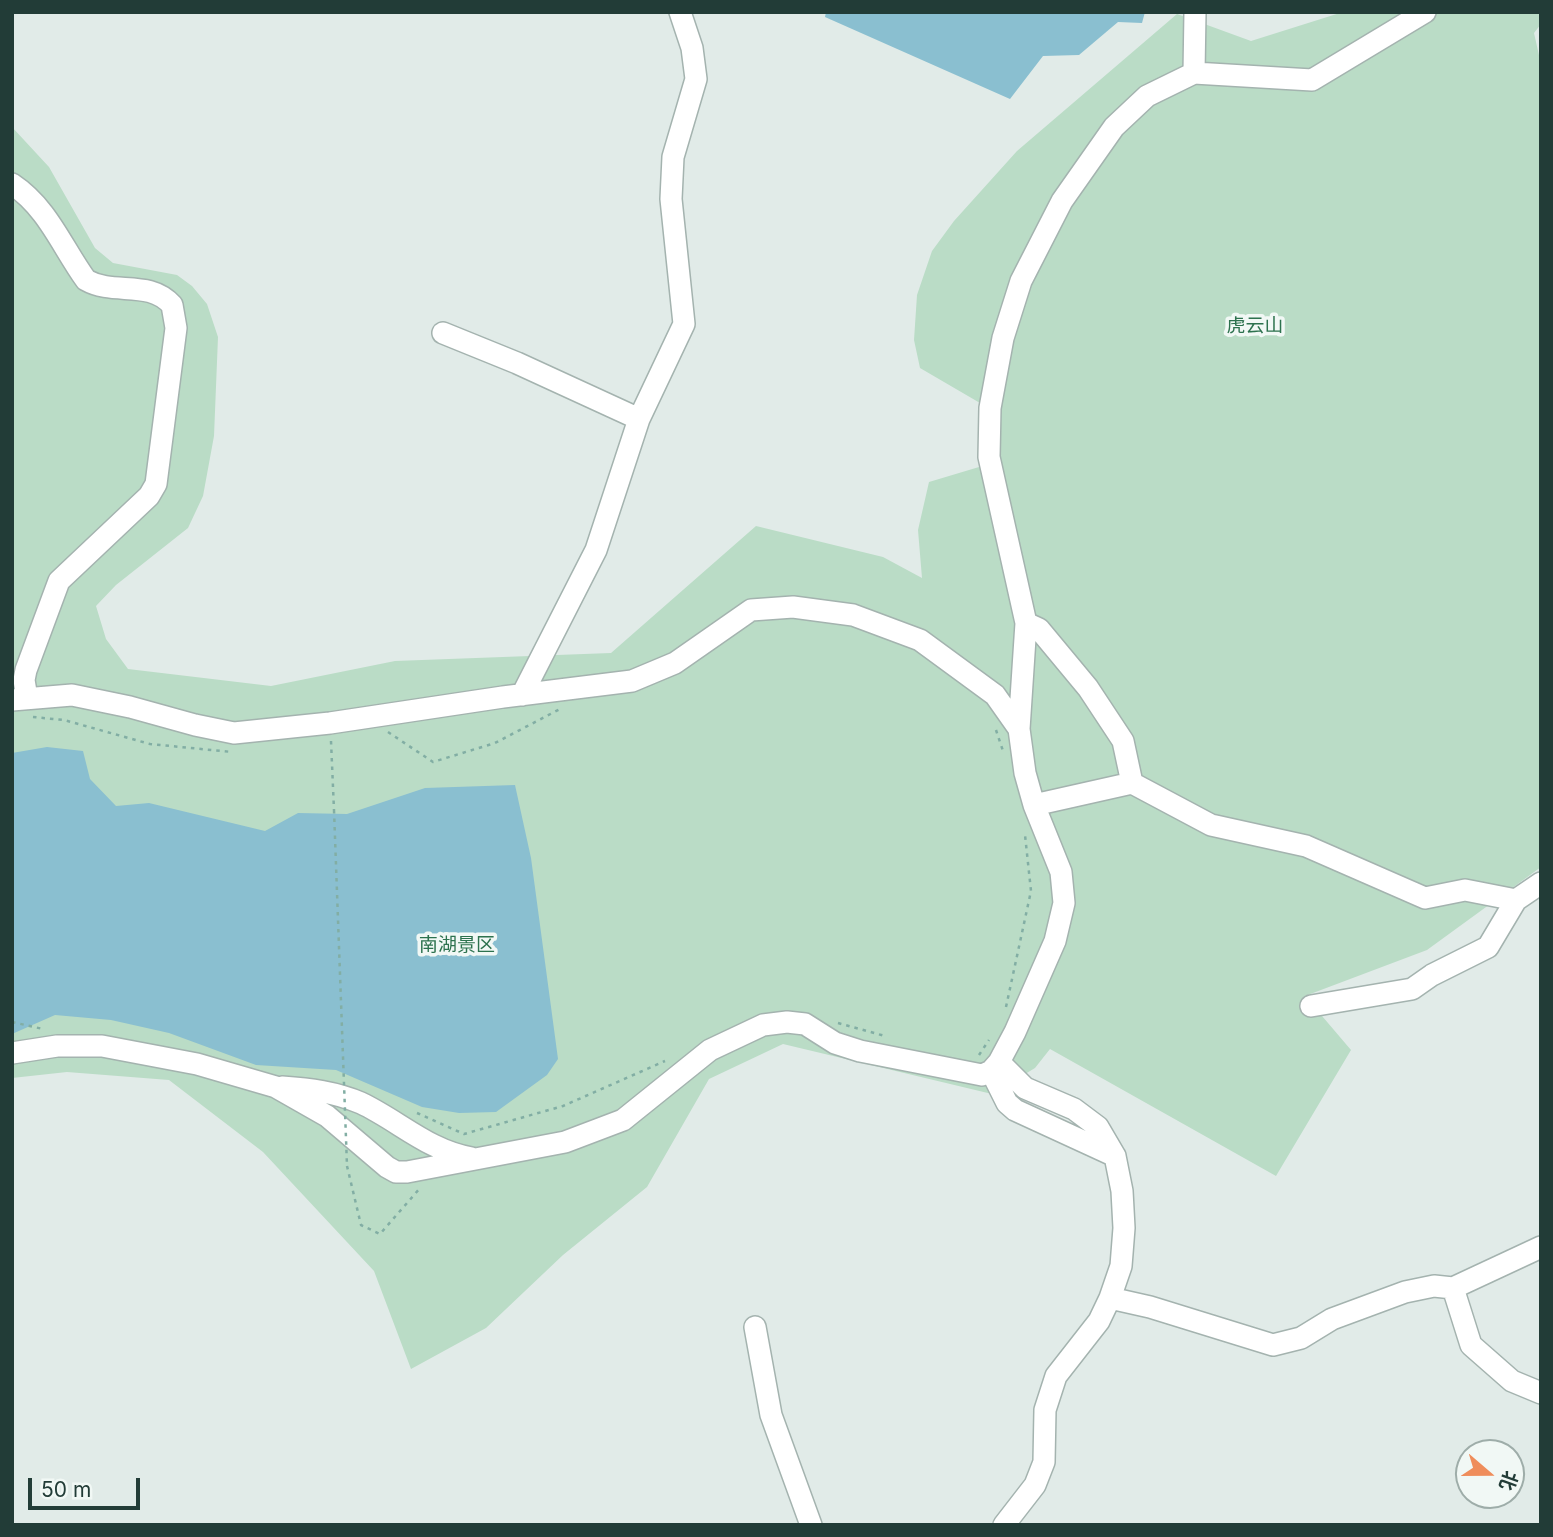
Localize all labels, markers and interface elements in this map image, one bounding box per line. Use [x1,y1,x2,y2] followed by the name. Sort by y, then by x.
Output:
[1227,315,1283,337] park label: 虎云山
[419,934,495,956] park label: 南湖景区
[1455,1439,1525,1509] north arrow
[32,1464,144,1508] scale bar
[1494,1468,1522,1494] text: 北
[41,1477,91,1502] text: 50 m

